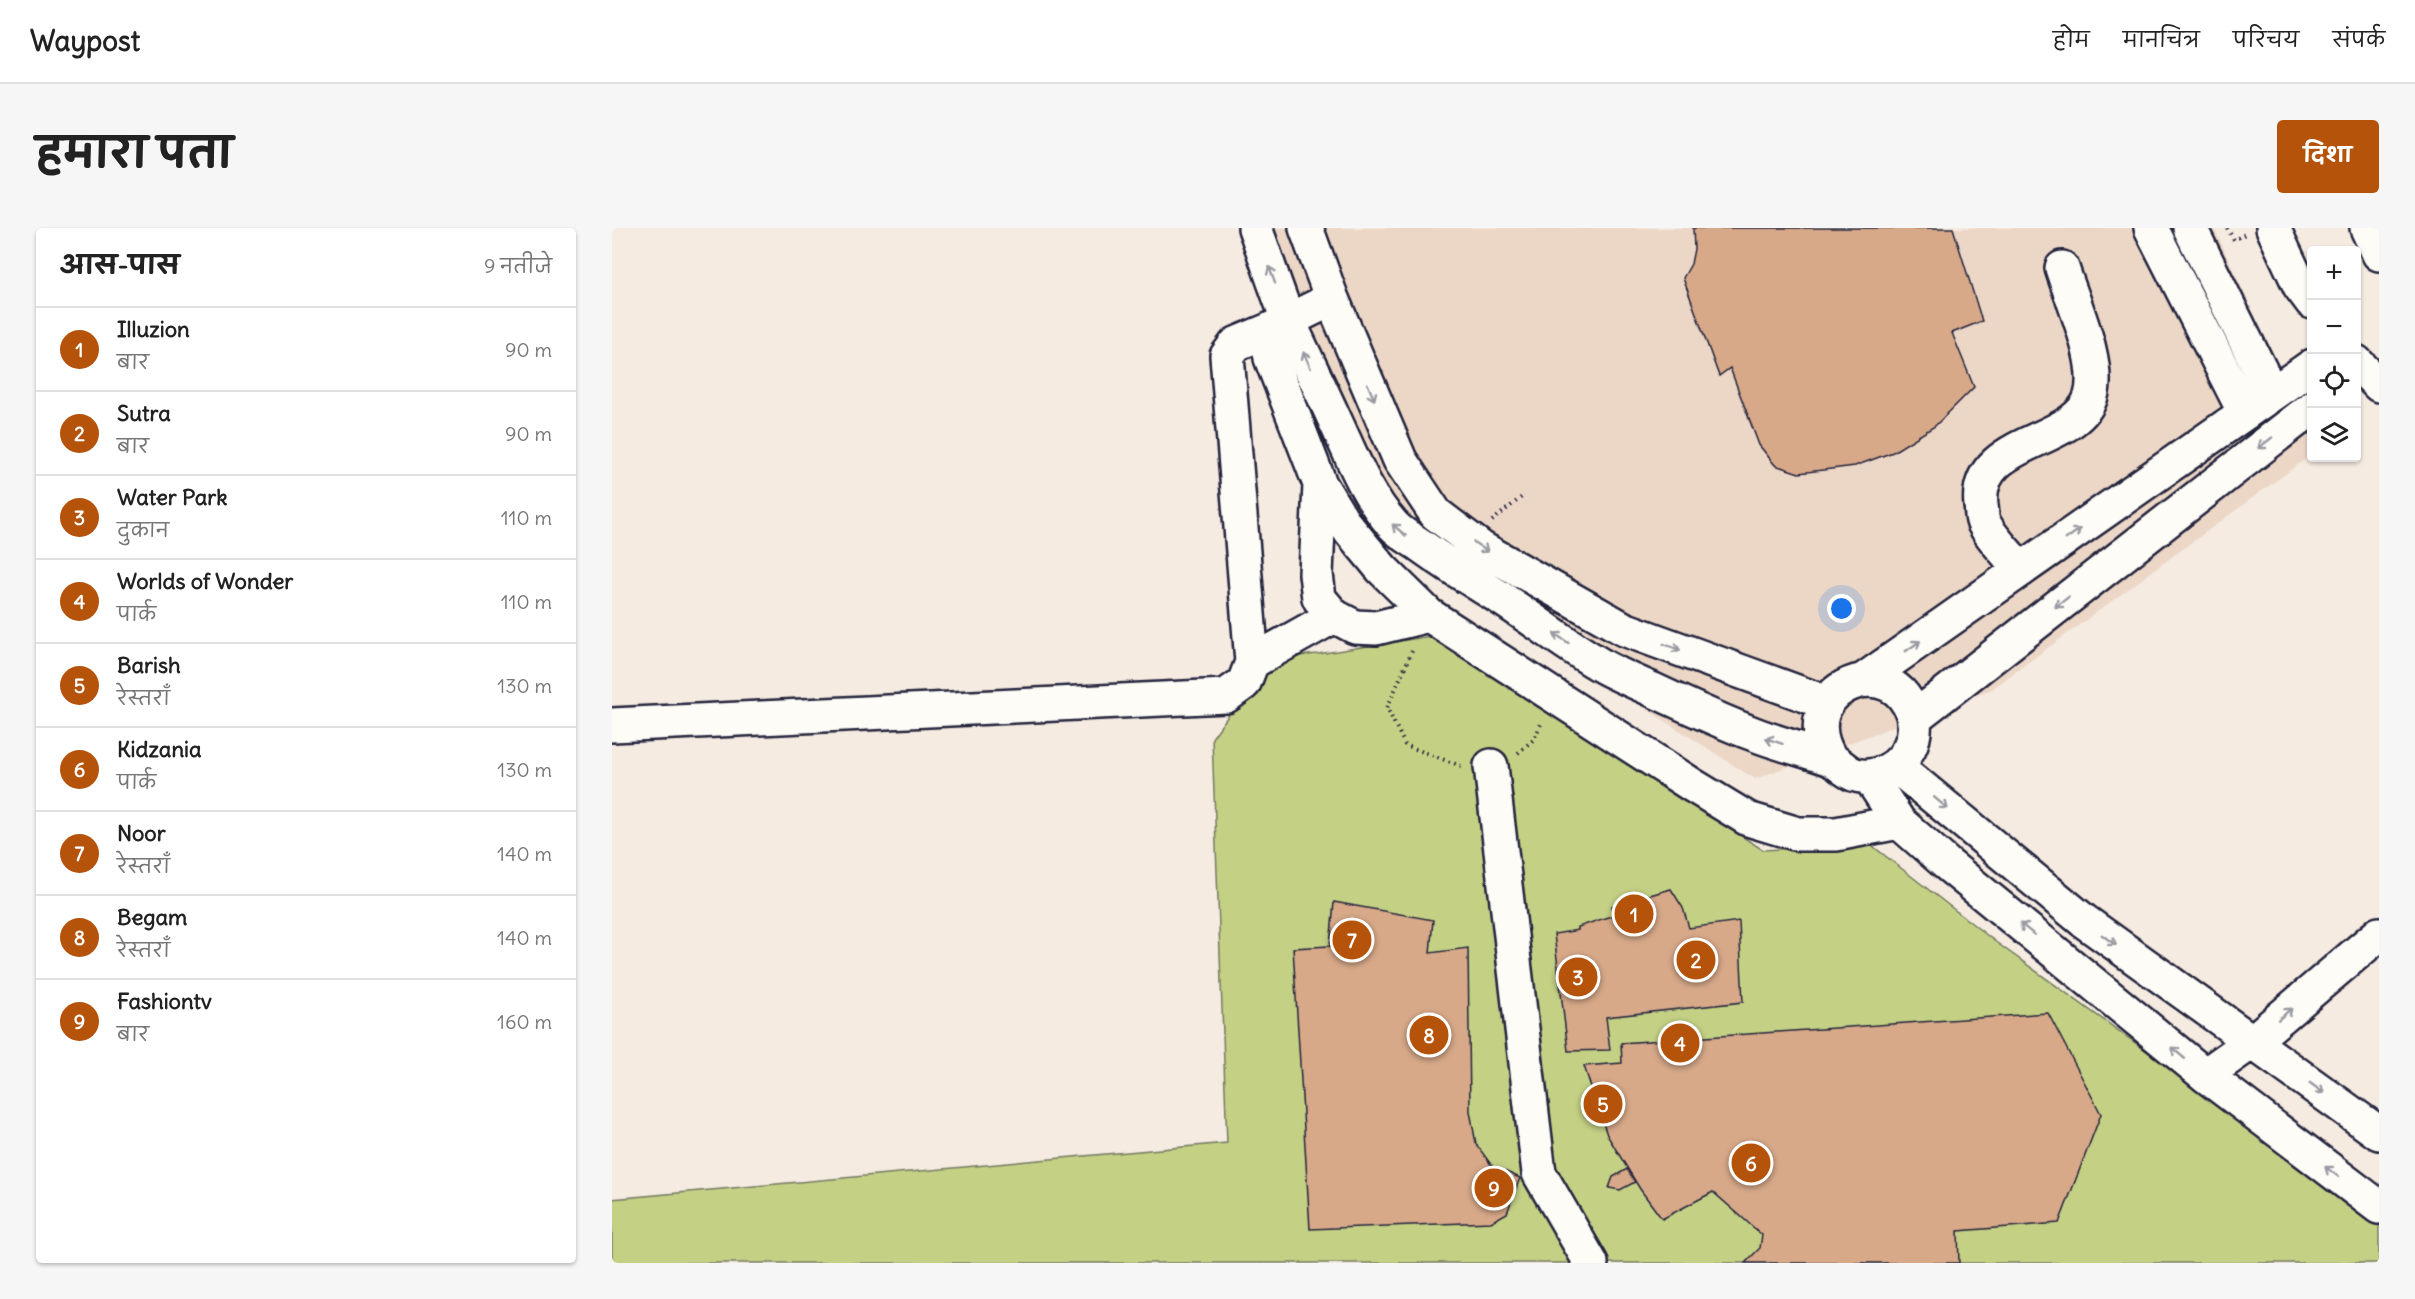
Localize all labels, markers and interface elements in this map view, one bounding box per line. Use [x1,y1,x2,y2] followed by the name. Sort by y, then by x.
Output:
[30,23,140,59] text: Waypost
[2053,26,2090,53] text: होम
[2123,26,2200,53] text: मानचित्र
[2233,26,2299,53] text: परिचय
[2332,26,2385,53] text: संपर्क
[2277,120,2379,193] button: दिशा
[36,126,233,178] text: हमारा पता
[2307,246,2361,462] map controls
[2307,246,2361,300] button: +
[60,248,180,281] text: आस-पास
[484,253,552,278] text: 9 नतीजे
[1266,266,1277,285] one-way arrow
[2307,300,2361,354] button: −
[117,315,190,343] text: Illuzion
[76,337,83,362] text: 1
[505,337,552,362] text: 90 m
[117,349,149,374] text: बार
[1301,351,1313,369] one-way arrow
[2307,354,2361,408] button: locate
[1366,382,1377,401] one-way arrow
[117,399,171,427] text: Sutra
[2307,408,2361,462] button: layers
[74,421,85,446] text: 2
[505,421,552,446] text: 90 m
[117,433,149,458] text: बार
[2258,437,2274,450] one-way arrow
[117,483,228,511] text: Water Park
[74,505,85,530] text: 3
[501,505,552,530] text: 110 m
[117,517,169,542] text: दुकान
[1391,523,1407,536] one-way arrow
[2064,528,2080,540] one-way arrow
[1473,541,1490,554] one-way arrow
[117,567,293,595] text: Worlds of Wonder
[74,589,85,614] text: 4
[501,589,552,614] text: 110 m
[1827,594,1856,623] your location
[2054,595,2070,608] one-way arrow
[117,601,156,626] text: पार्क
[1553,632,1570,644] one-way arrow
[1904,640,1921,652] one-way arrow
[1662,642,1681,653] one-way arrow
[117,651,181,679] text: Barish
[74,673,85,698] text: 5
[497,673,552,698] text: 130 m
[117,685,170,710] text: रेस्तराँ
[117,735,202,763] text: Kidzania
[1765,735,1784,746] one-way arrow
[74,757,85,782] text: 6
[497,757,552,782] text: 130 m
[117,769,156,794] text: पार्क
[1933,797,1949,810] one-way arrow
[117,819,166,847] text: Noor
[75,841,84,866] text: 7
[497,841,552,866] text: 140 m
[117,853,170,878] text: रेस्तराँ
[1614,892,1654,936] pin: 1
[117,903,187,931] text: Begam
[1332,918,1372,962] pin: 7
[2020,922,2036,935] one-way arrow
[74,925,85,950] text: 8
[497,925,552,950] text: 140 m
[2100,933,2116,946] one-way arrow
[117,937,170,962] text: रेस्तराँ
[1676,938,1716,982] pin: 2
[1558,954,1598,999] pin: 3
[117,987,212,1015] text: Fashiontv
[2277,1007,2292,1021] one-way arrow
[74,1009,85,1034] text: 9
[497,1009,552,1034] text: 160 m
[1410,1012,1448,1058] pin: 8
[1660,1020,1700,1066] pin: 4
[117,1021,149,1046] text: बार
[2170,1046,2186,1059] one-way arrow
[1584,1082,1622,1126] pin: 5
[2309,1082,2325,1094] one-way arrow
[1732,1140,1770,1186] pin: 6
[2325,1165,2341,1178] one-way arrow
[1474,1166,1514,1210] pin: 9

